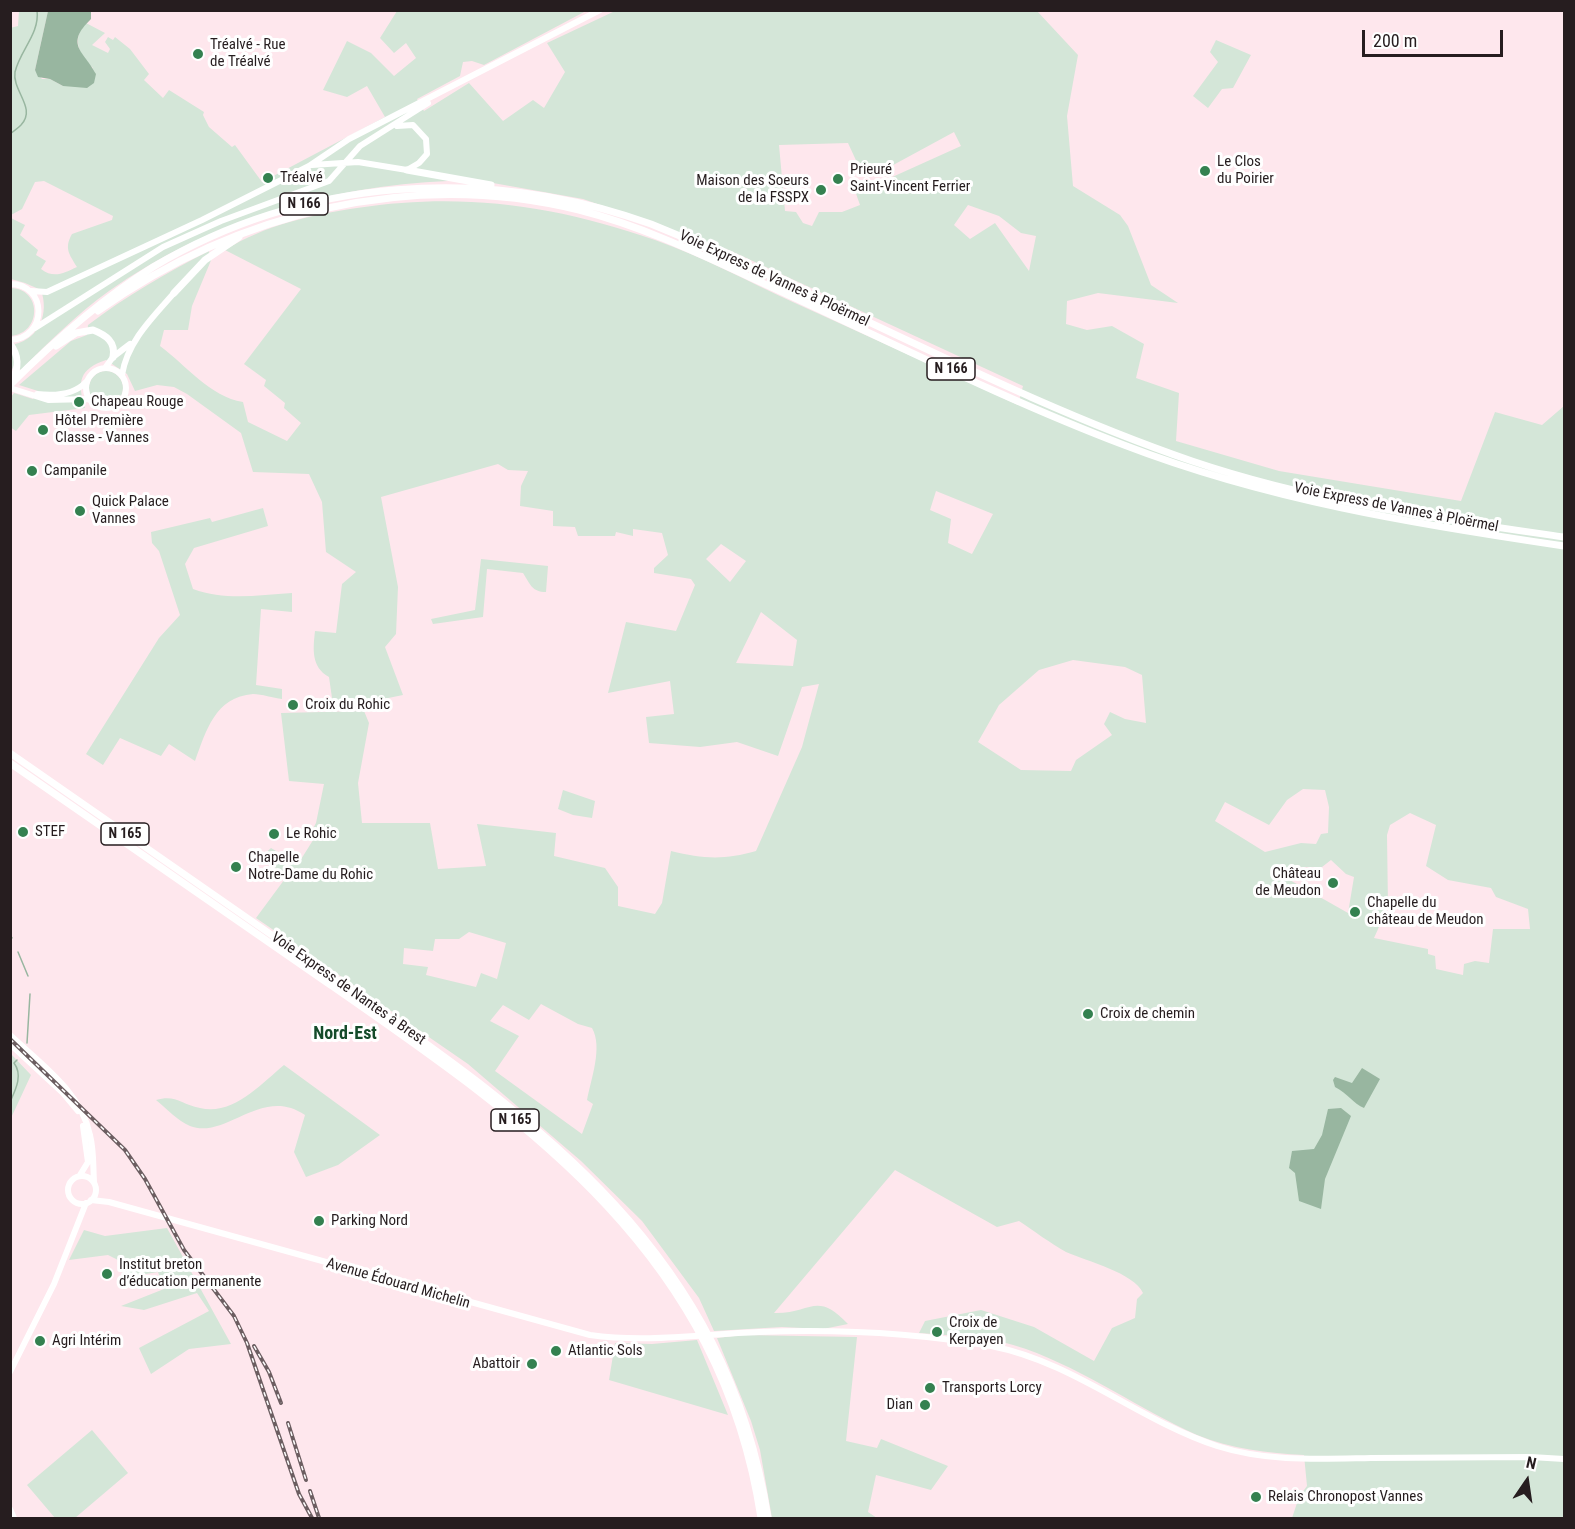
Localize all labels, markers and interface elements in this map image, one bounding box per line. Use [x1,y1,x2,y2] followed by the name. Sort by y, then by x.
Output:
[1365,18,1506,56] scale bar
[1373,30,1417,51] text: 200 m
[210,36,286,71] place label: Tréalvé - Rue de Tréalvé
[191,47,205,61] marker: Tréalvé - Rue de Tréalvé
[1217,153,1274,188] place label: Le Clos du Poirier
[850,161,970,196] place label: Prieuré Saint-Vincent Ferrier
[1198,164,1212,178] marker: Le Clos du Poirier
[280,169,323,187] place label: Tréalvé
[261,171,275,185] marker: Tréalvé
[696,172,809,207] place label: Maison des Soeurs de la FSSPX
[831,172,845,186] marker: Prieuré Saint-Vincent Ferrier
[814,183,828,197] marker: Maison des Soeurs de la FSSPX
[280,193,328,215] road number: N 166
[676,227,872,331] street label: Voie Express de Vannes à Ploërmel
[927,358,975,380] road number: N 166
[91,393,183,411] place label: Chapeau Rouge
[72,395,86,409] marker: Chapeau Rouge
[55,412,149,447] place label: Hôtel Première Classe - Vannes
[36,423,50,437] marker: Hôtel Première Classe - Vannes
[44,462,107,480] place label: Campanile
[25,464,39,478] marker: Campanile
[1292,479,1500,537] street label: Voie Express de Vannes à Ploërmel
[92,493,169,528] place label: Quick Palace Vannes
[73,504,87,518] marker: Quick Palace Vannes
[305,696,390,714] place label: Croix du Rohic
[286,698,300,712] marker: Croix du Rohic
[35,823,65,841] place label: STEF
[101,823,149,845] road number: N 165
[16,825,30,839] marker: STEF
[286,825,337,843] place label: Le Rohic
[267,827,281,841] marker: Le Rohic
[248,849,373,884] place label: Chapelle Notre-Dame du Rohic
[229,860,243,874] marker: Chapelle Notre-Dame du Rohic
[1255,865,1321,900] place label: Château de Meudon
[1326,876,1340,890] marker: Château de Meudon
[1367,894,1483,929] place label: Chapelle du château de Meudon
[1348,905,1362,919] marker: Chapelle du château de Meudon
[267,929,429,1049] street label: Voie Express de Nantes à Brest
[1100,1005,1195,1023] place label: Croix de chemin
[1081,1007,1095,1021] marker: Croix de chemin
[313,1023,377,1045] district label: Nord-Est
[491,1109,539,1131] road number: N 165
[331,1212,408,1230] place label: Parking Nord
[312,1214,326,1228] marker: Parking Nord
[324,1255,472,1313] street label: Avenue Édouard Michelin
[119,1256,261,1291] place label: Institut breton d’éducation permanente
[100,1267,114,1281] marker: Institut breton d’éducation permanente
[949,1314,1004,1349] place label: Croix de Kerpayen
[930,1325,944,1339] marker: Croix de Kerpayen
[52,1332,121,1350] place label: Agri Intérim
[33,1334,47,1348] marker: Agri Intérim
[568,1342,643,1360] place label: Atlantic Sols
[549,1344,563,1358] marker: Atlantic Sols
[472,1355,520,1373] place label: Abattoir
[525,1357,539,1371] marker: Abattoir
[942,1379,1042,1397] place label: Transports Lorcy
[923,1381,937,1395] marker: Transports Lorcy
[887,1396,913,1414] place label: Dian
[918,1398,932,1412] marker: Dian
[1497,1451,1557,1511] north arrow
[1524,1453,1538,1473] text: N
[1268,1488,1423,1506] place label: Relais Chronopost Vannes
[1249,1490,1263,1504] marker: Relais Chronopost Vannes

